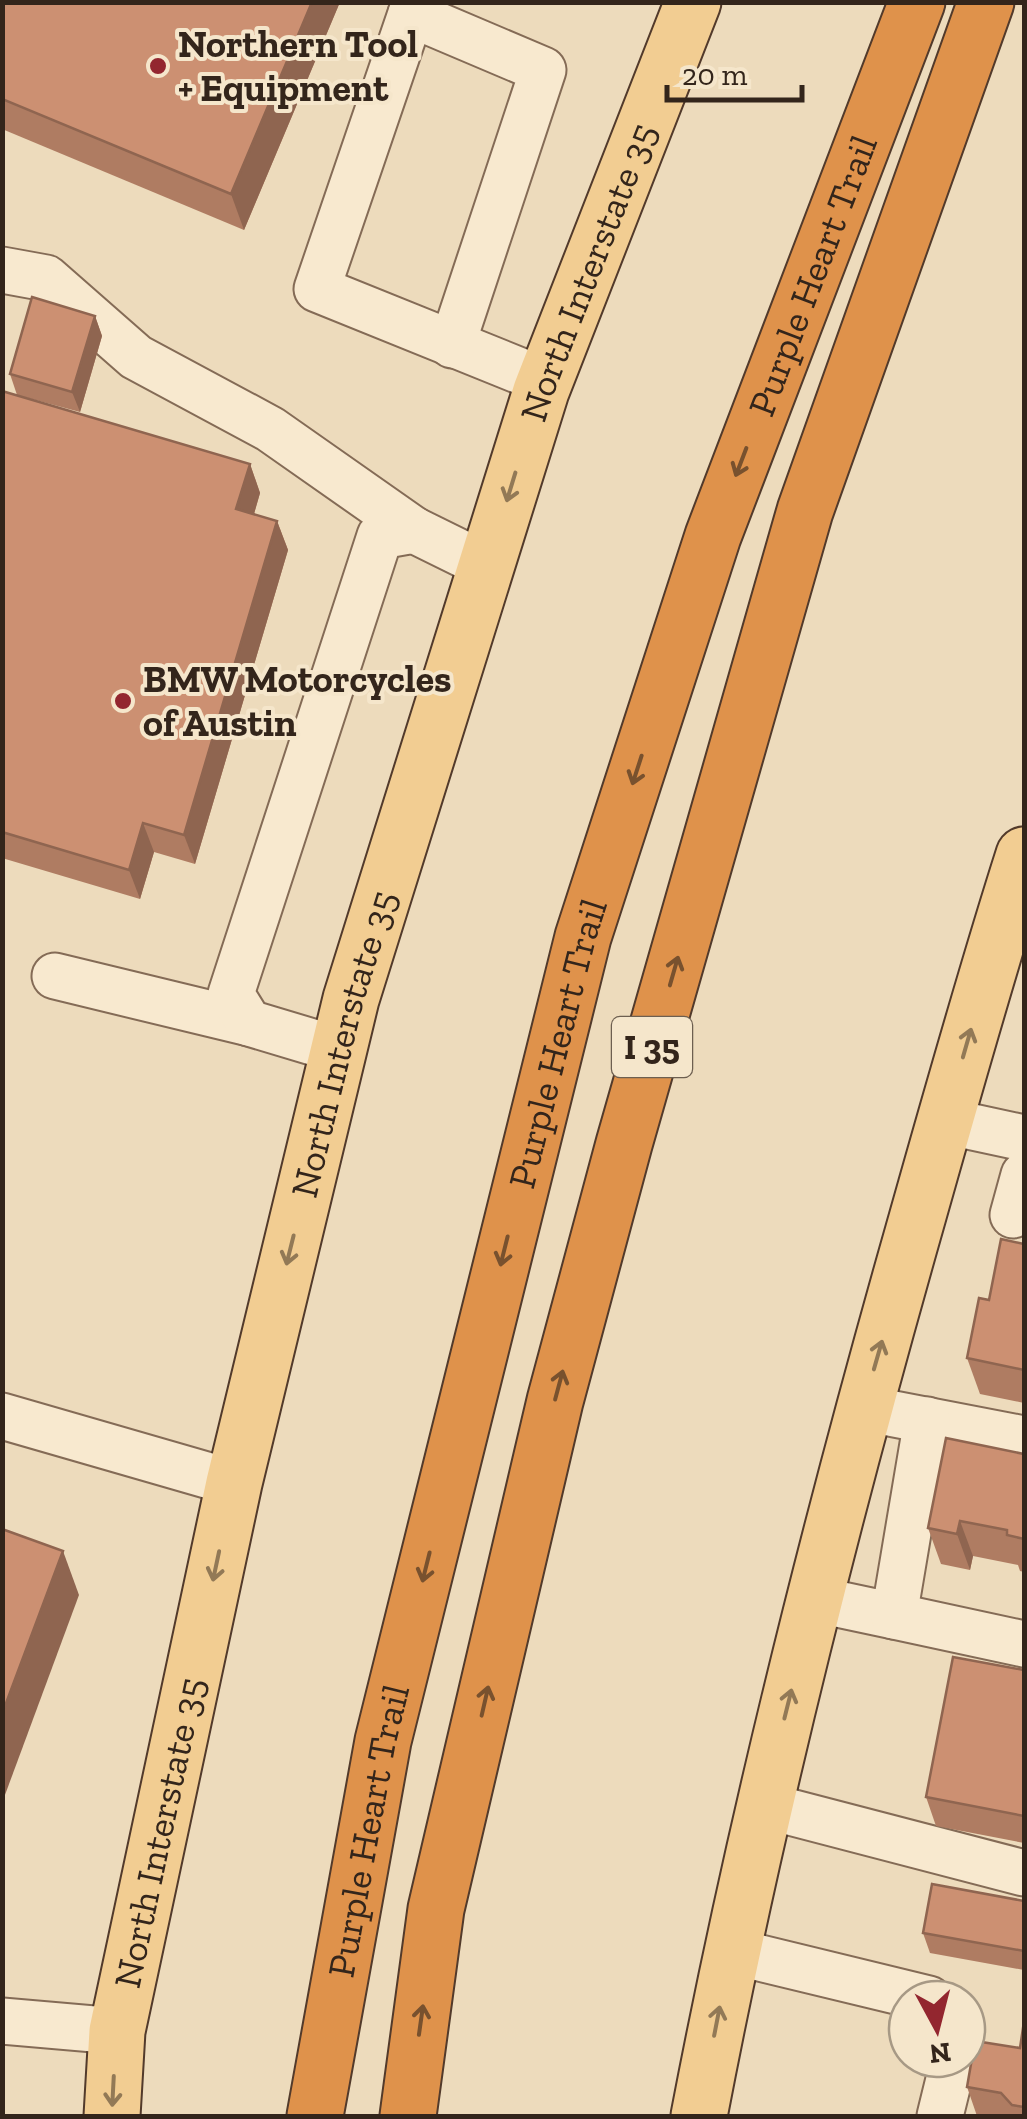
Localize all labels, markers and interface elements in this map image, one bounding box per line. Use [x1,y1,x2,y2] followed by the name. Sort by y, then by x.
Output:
[178,21,418,111] place label: Northern Tool + Equipment
[667,40,802,102] scale bar
[147,55,169,77] marker: Northern Tool + Equipment
[682,57,748,93] text: 20 m
[510,117,666,427] street label: North Interstate 35
[738,129,887,422] street label: Purple Heart Trail
[731,445,749,476] one-way arrow
[501,471,519,502] one-way arrow
[143,656,452,746] place label: BMW Motorcycles of Austin
[112,690,134,712] marker: BMW Motorcycles of Austin
[627,753,645,785] one-way arrow
[281,885,407,1202] street label: North Interstate 35
[498,893,617,1193] street label: Purple Heart Trail
[666,955,684,987] one-way arrow
[612,1017,692,1077] road number: I 35
[959,1027,977,1059] one-way arrow
[280,1233,298,1265] one-way arrow
[494,1235,513,1266] one-way arrow
[870,1340,889,1371] one-way arrow
[551,1370,570,1401] one-way arrow
[206,1549,224,1581] one-way arrow
[416,1550,434,1582] one-way arrow
[104,1673,215,1992] street label: North Interstate 35
[318,1680,419,1981] street label: Purple Heart Trail
[477,1686,495,1718] one-way arrow
[780,1689,798,1721] one-way arrow
[887,1979,987,2079] north arrow
[413,2004,431,2037] one-way arrow
[709,2006,728,2038] one-way arrow
[927,2036,953,2071] text: N
[103,2074,122,2106] one-way arrow

